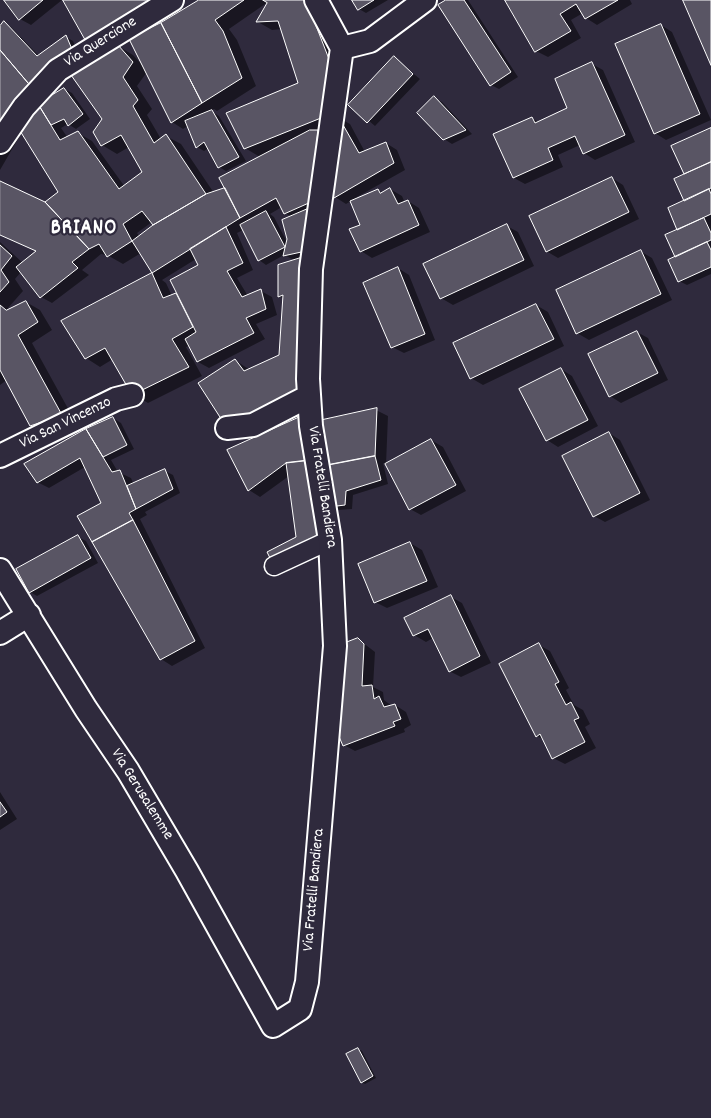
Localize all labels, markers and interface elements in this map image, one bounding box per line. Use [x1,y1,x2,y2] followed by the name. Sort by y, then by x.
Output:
[61,13,141,73] street label: Via Quercione
[50,217,118,243] district label: BRIANO
[17,394,115,454] street label: Via San Vincenzo
[302,425,340,549] street label: Via Fratelli Bandiera
[105,746,177,844] street label: Via Gerusalemme
[300,828,330,952] street label: Via Fratelli Bandiera

